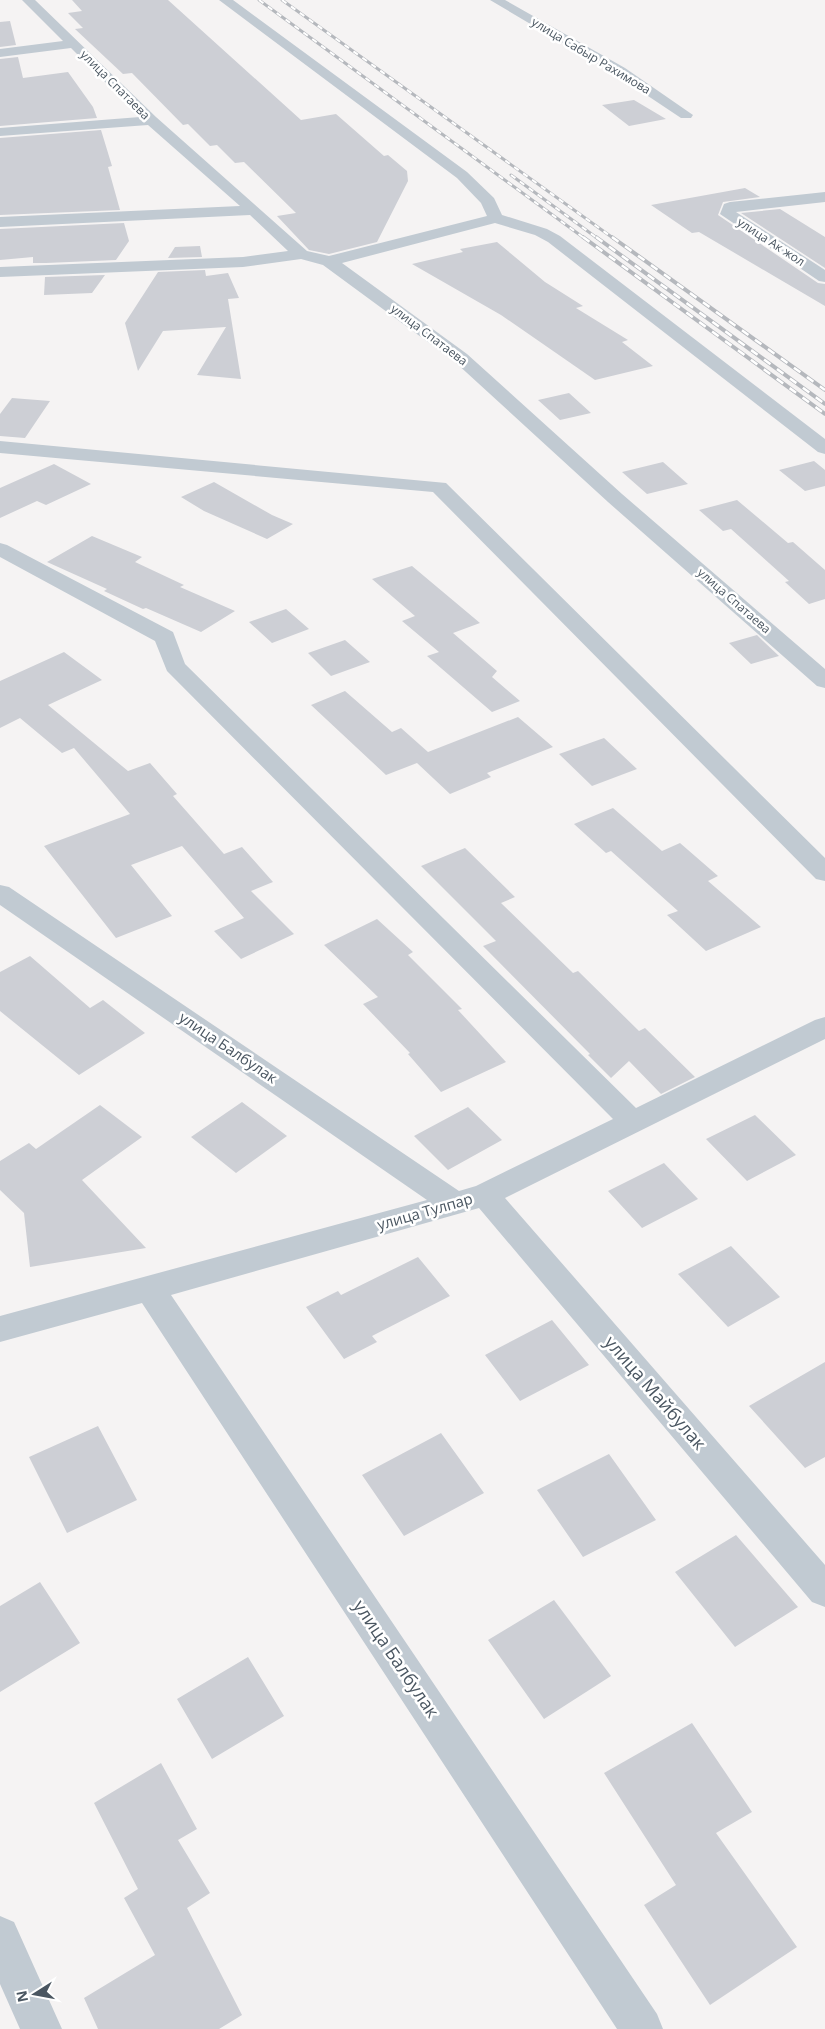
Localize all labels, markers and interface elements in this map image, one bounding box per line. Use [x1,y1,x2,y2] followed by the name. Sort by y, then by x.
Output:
[528,13,654,98] street label: улица Сабыр Рахимова
[77,46,154,123] street label: улица Спатаева
[734,213,808,270] street label: улица Ак жол
[387,300,471,369] street label: улица Спатаева
[694,564,775,637] street label: улица Спатаева
[176,1007,282,1088] street label: улица Балбулак
[375,1188,475,1234] street label: улица Тулпар
[600,1330,712,1455] street label: улица Майбулак
[348,1595,446,1723] street label: улица Балбулак
[10,1969,60,2019] north arrow
[11,1989,32,2004] text: N

